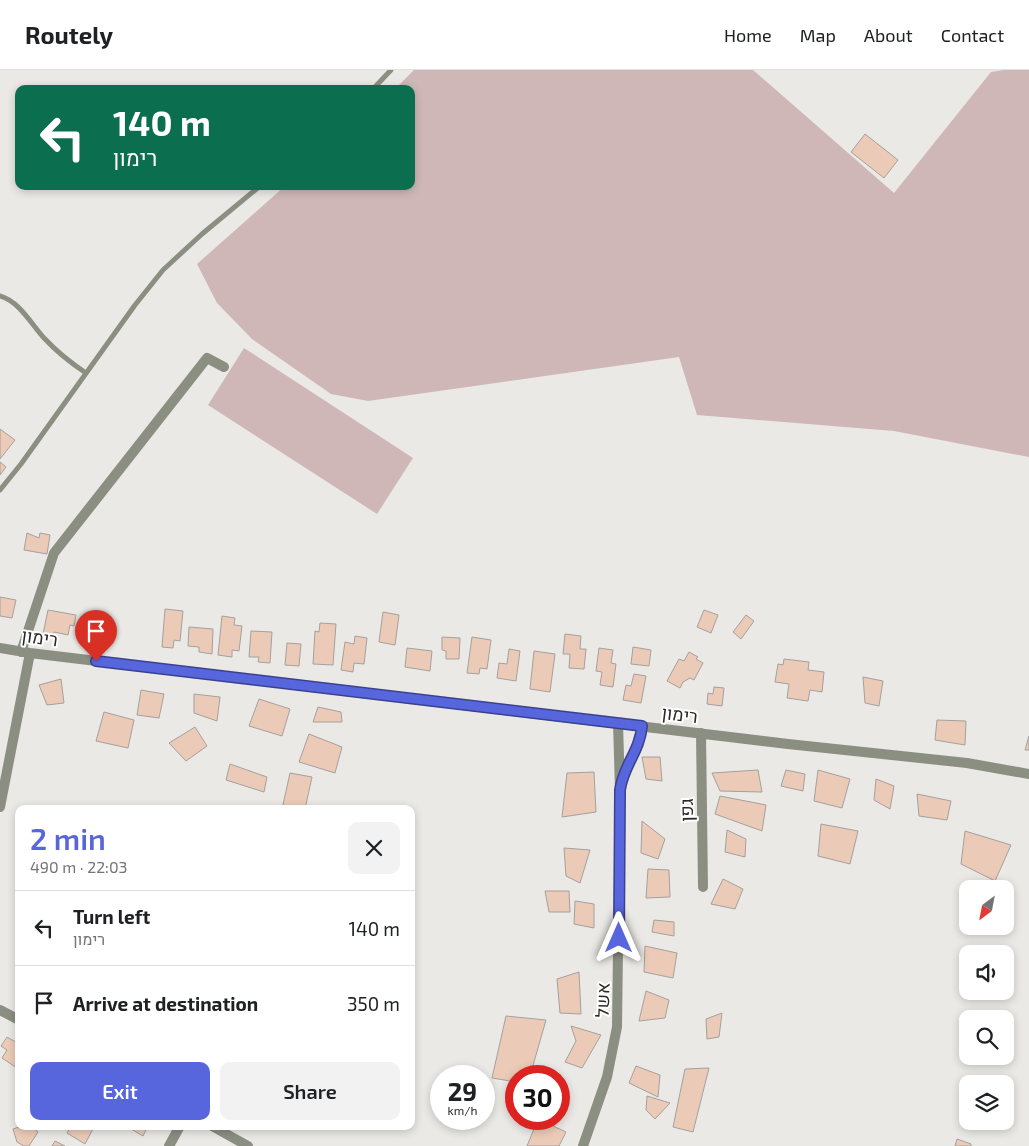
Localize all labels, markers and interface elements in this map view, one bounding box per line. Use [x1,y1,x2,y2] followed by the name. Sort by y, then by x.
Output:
[25,20,113,49] text: Routely
[724,24,772,46] text: Home
[800,24,836,46] text: Map
[864,24,913,46] text: About
[941,24,1004,46] text: Contact
[113,101,211,143] text: 140 m
[30,105,95,170] icon: left
[113,144,157,170] text: רימון
[75,610,117,661] pin
[82,617,110,645] icon: arrive
[21,624,59,650] street label: רימון
[661,701,699,727] street label: רימון
[675,798,697,822] street label: גפן
[30,820,106,856] text: 2 min
[348,822,400,874] button: close
[30,857,127,876] text: 490 m · 22:03
[959,880,1014,935] north arrow
[959,880,1014,1130] map controls
[73,905,150,928] text: Turn left
[592,911,644,963] position arrow
[30,914,58,942] icon: left
[348,917,400,940] text: 140 m
[73,929,105,948] text: רימון
[959,945,1014,1000] button: sound
[590,982,614,1018] street label: אשל
[30,989,58,1017] icon: arrive
[73,992,258,1015] text: Arrive at destination
[347,992,400,1015] text: 350 m
[959,1010,1014,1065] button: search
[30,1062,210,1120] button: Exit
[220,1062,400,1120] button: Share
[505,1065,570,1130] speed limit sign: 30
[959,1075,1014,1130] button: layers
[448,1076,477,1106] text: 29
[448,1103,477,1117] text: km/h

